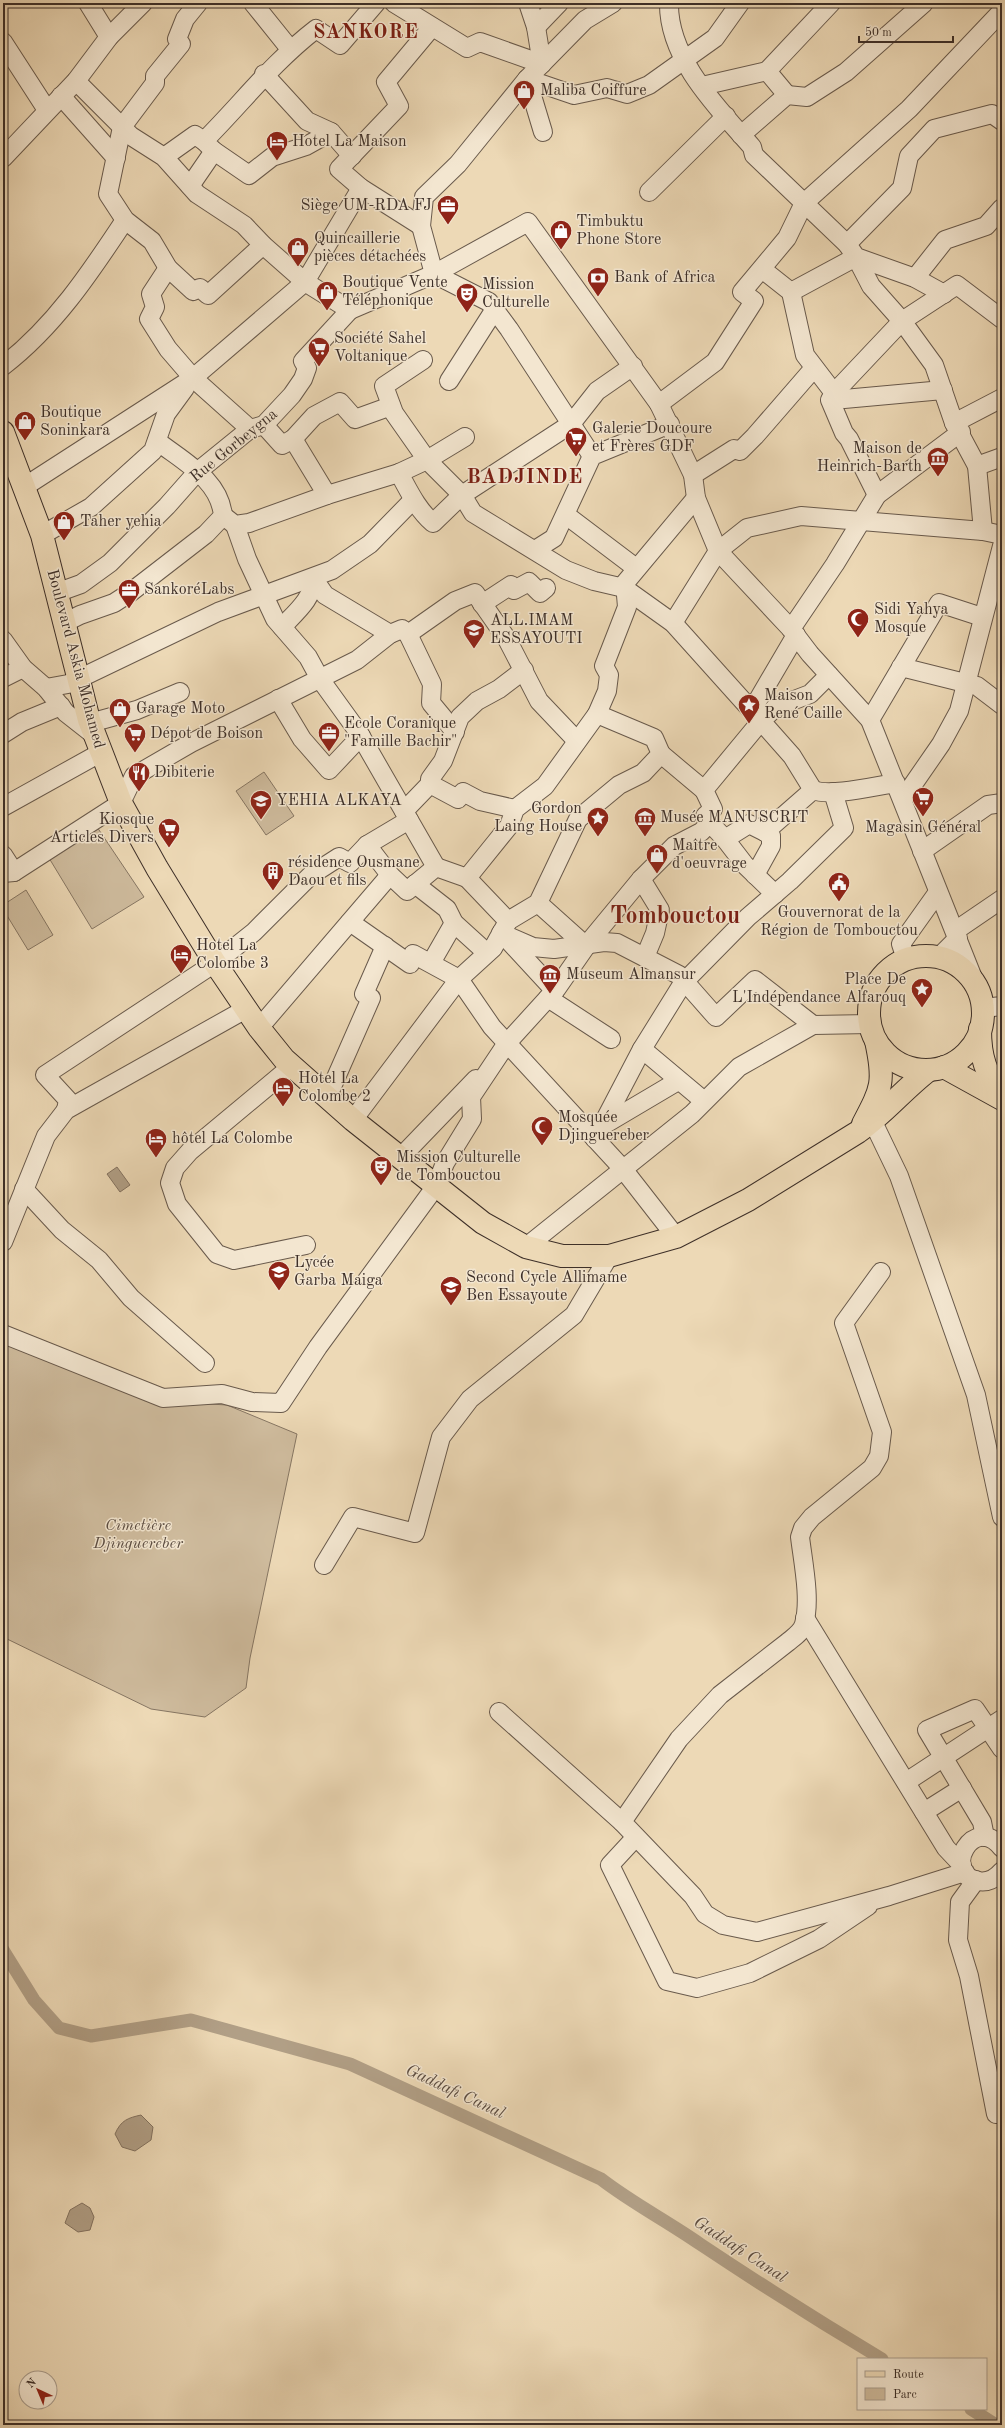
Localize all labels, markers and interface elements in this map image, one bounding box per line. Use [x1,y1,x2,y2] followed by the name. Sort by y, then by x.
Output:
[859,18,953,44] scale bar
[313,23,419,43] district label: SANKORE
[865,26,892,39] text: 50 m
[511,78,537,111] shop icon: Maliba Coiffure
[540,83,647,99] place label: Maliba Coiffure
[264,129,290,162] hotel icon: Hotel La Maison
[292,134,407,150] place label: Hotel La Maison
[435,193,461,226] office icon: Siège UM-RDA FJ
[300,198,432,214] place label: Siège UM-RDA FJ
[576,214,661,248] place label: Timbuktu Phone Store
[548,218,574,251] shop icon: Timbuktu Phone Store
[314,231,426,265] place label: Quincaillerie pièces détachées
[285,235,311,268] shop icon: Quincaillerie pièces détachées
[585,265,611,298] bank icon: Bank of Africa
[614,270,715,286] place label: Bank of Africa
[342,275,448,309] place label: Boutique Vente Téléphonique
[482,277,550,311] place label: Mission Culturelle
[314,279,340,312] shop icon: Boutique Vente Téléphonique
[454,281,480,314] theatre icon: Mission Culturelle
[334,331,426,365] place label: Société Sahel Voltanique
[306,335,332,368] supermarket icon: Société Sahel Voltanique
[40,405,110,439] place label: Boutique Soninkara
[187,406,281,486] street label: Rue Gorbeygna
[12,409,38,442] shop icon: Boutique Soninkara
[592,421,712,455] place label: Galerie Doucoure et Frères GDF
[563,425,589,458] supermarket icon: Galerie Doucoure et Frères GDF
[817,441,922,475] place label: Maison de Heinrich-Barth
[925,445,951,478] museum icon: Maison de Heinrich-Barth
[467,468,583,488] district label: BADJINDE
[51,509,77,542] shop icon: Taher yehia
[80,514,162,530] place label: Taher yehia
[43,568,107,750] street label: Boulevard Askia Mohamed
[116,577,142,610] office icon: SankoréLabs
[144,582,234,598] place label: SankoréLabs
[874,602,949,636] place label: Sidi Yahya Mosque
[845,606,871,639] mosque icon: Sidi Yahya Mosque
[490,613,583,647] place label: ALL.IMAM ESSAYOUTI
[461,617,487,650] school or university icon: ALL.IMAM ESSAYOUTI
[764,688,842,722] place label: Maison René Caille
[736,692,762,725] place icon: Maison René Caille
[107,696,133,729] shop icon: Garage Moto
[136,701,225,717] place label: Garage Moto
[344,716,457,750] place label: Ecole Coranique "Famille Bachir"
[316,720,342,753] office icon: Ecole Coranique "Famille Bachir"
[122,721,148,754] supermarket icon: Dépot de Boison
[150,726,264,742] place label: Dépot de Boison
[126,760,152,793] restaurant icon: Dibiterie
[154,765,215,781] place label: Dibiterie
[910,785,936,818] supermarket icon: Magasin Général
[248,788,274,821] school or university icon: YEHIA ALKAYA
[276,793,402,809] place label: YEHIA ALKAYA
[494,801,582,835] place label: Gordon Laing House
[585,805,611,838] place icon: Gordon Laing House
[632,805,658,838] museum icon: Musée MANUSCRIT
[660,810,808,826] place label: Musée MANUSCRIT
[50,812,154,846] place label: Kiosque Articles Divers
[156,816,182,849] supermarket icon: Kiosque Articles Divers
[865,820,981,836] place label: Magasin Général
[672,838,747,872] place label: Maître d'oeuvrage
[644,842,670,875] shop icon: Maître d'oeuvrage
[288,855,420,889] place label: résidence Ousmane Daou et fils
[260,859,286,892] building icon: résidence Ousmane Daou et fils
[826,870,852,903] public building icon: Gouvernorat de la Région de Tombouctou
[610,905,740,929] district label: Tombouctou
[760,905,918,939] place label: Gouvernorat de la Région de Tombouctou
[196,938,269,972] place label: Hotel La Colombe 3
[168,942,194,975] hotel icon: Hotel La Colombe 3
[537,962,563,995] museum icon: Museum Almansur
[566,967,696,983] place label: Museum Almansur
[732,972,906,1006] place label: Place De L'Indépendance Alfarouq
[909,976,935,1009] place icon: Place De L'Indépendance Alfarouq
[298,1071,371,1105] place label: Hotel La Colombe 2
[270,1075,296,1108] hotel icon: Hotel La Colombe 2
[558,1110,650,1144] place label: Mosquée Djinguereber
[529,1114,555,1147] mosque icon: Mosquée Djinguereber
[143,1126,169,1159] hotel icon: hôtel La Colombe
[172,1131,293,1147] place label: hôtel La Colombe
[396,1150,521,1184] place label: Mission Culturelle de Tombouctou
[368,1154,394,1187] theatre icon: Mission Culturelle de Tombouctou
[294,1255,383,1289] place label: Lycée Garba Maiga
[266,1259,292,1292] school or university icon: Lycée Garba Maiga
[466,1270,627,1304] place label: Second Cycle Allimame Ben Essayoute
[438,1274,464,1307] school or university icon: Second Cycle Allimame Ben Essayoute
[92,1518,184,1552] park label: Cimetière Djinguereber
[403,2062,507,2122] water label: Gaddafi Canal
[690,2214,790,2286] water label: Gaddafi Canal
[857,2358,987,2410] legend
[893,2369,924,2381] text: Route
[18,2370,58,2410] north arrow
[25,2377,39,2391] text: N
[893,2389,917,2401] text: Parc

